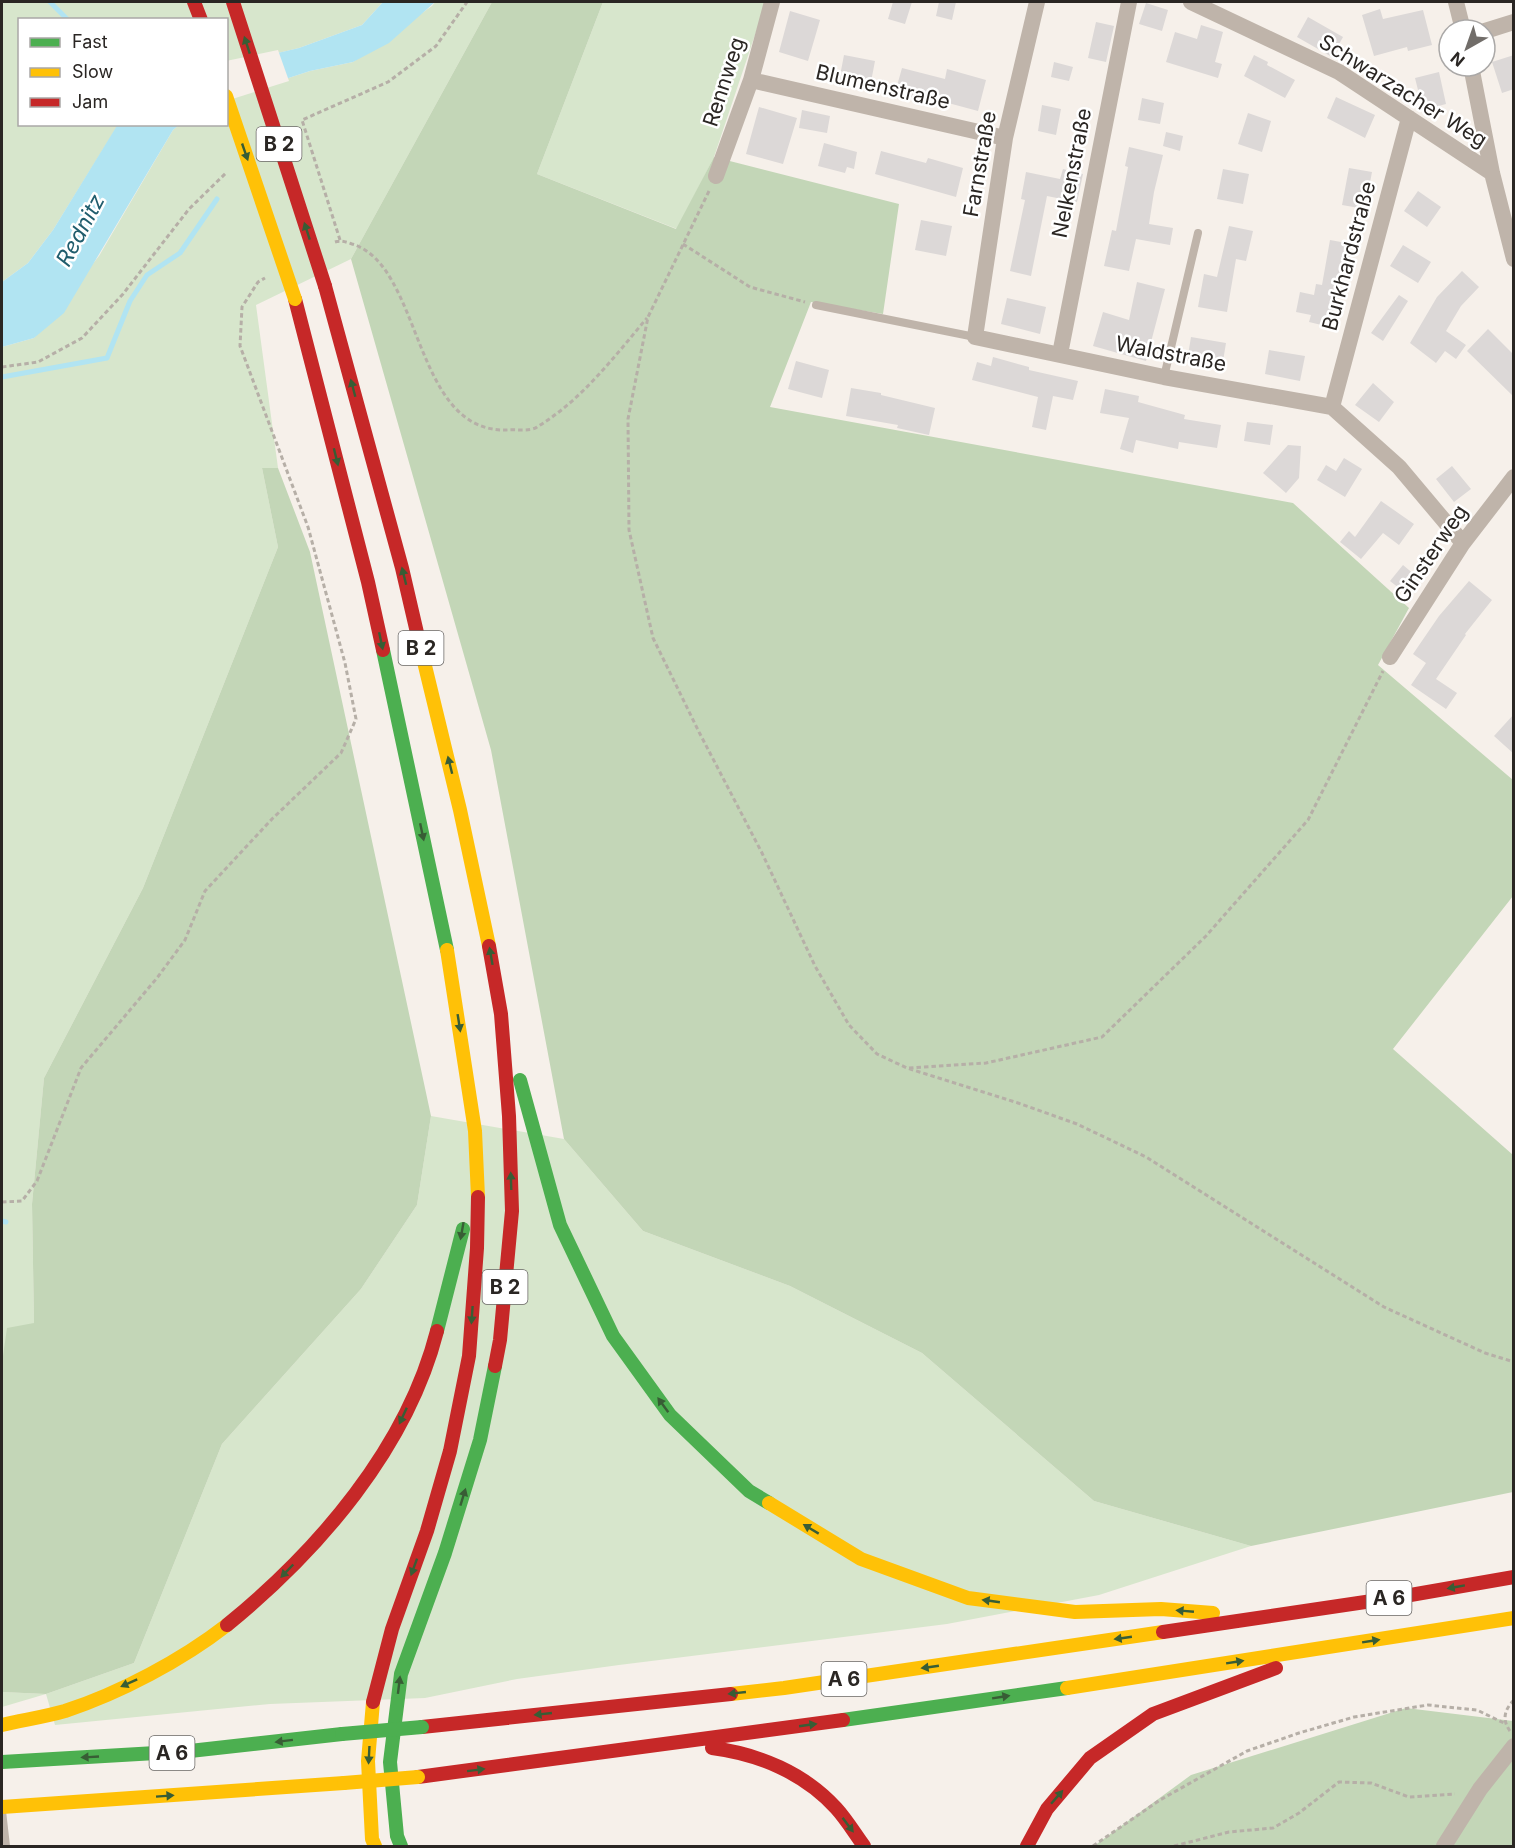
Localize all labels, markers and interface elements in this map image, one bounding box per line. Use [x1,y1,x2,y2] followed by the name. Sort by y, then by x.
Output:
[18,18,228,126] legend
[1437,18,1497,78] north arrow
[1315,29,1492,152] street label: Schwarzacher Weg
[72,31,108,52] text: Fast
[697,34,750,130] street label: Rennweg
[242,36,251,54] one-way arrow
[1446,48,1468,71] text: N
[813,59,953,114] street label: Blumenstraße
[72,61,113,82] text: Slow
[72,91,108,112] text: Jam
[1047,106,1096,240] street label: Nelkenstraße
[958,109,1001,219] street label: Farnstraße
[256,127,302,161] road number: B 2
[241,143,251,161] one-way arrow
[1317,179,1380,333] street label: Burkhardstraße
[50,190,110,270] water label: Rednitz
[302,222,312,240] one-way arrow
[1114,331,1229,376] street label: Waldstraße
[348,379,357,397] one-way arrow
[331,448,341,466] one-way arrow
[1389,500,1473,608] street label: Ginsterweg
[398,567,408,585] one-way arrow
[398,631,444,665] road number: B 2
[377,632,386,651] one-way arrow
[444,756,454,775] one-way arrow
[418,822,428,841] one-way arrow
[486,946,495,965] one-way arrow
[454,1014,463,1033] one-way arrow
[506,1172,516,1191] one-way arrow
[457,1221,466,1240] one-way arrow
[482,1270,528,1304] road number: B 2
[467,1306,477,1325] one-way arrow
[657,1397,669,1413] one-way arrow
[398,1407,407,1424] one-way arrow
[458,1488,468,1506] one-way arrow
[803,1523,819,1534] one-way arrow
[408,1558,418,1576] one-way arrow
[280,1564,294,1579] one-way arrow
[1366,1581,1412,1615] road number: A 6
[1446,1583,1465,1592] one-way arrow
[981,1596,1000,1605] one-way arrow
[1175,1606,1194,1615] one-way arrow
[1113,1633,1132,1642] one-way arrow
[1362,1636,1381,1645] one-way arrow
[1226,1657,1245,1666] one-way arrow
[822,1662,866,1696] road number: A 6
[920,1662,939,1671] one-way arrow
[395,1675,404,1694] one-way arrow
[120,1678,137,1687] one-way arrow
[727,1688,746,1698] one-way arrow
[991,1693,1010,1702] one-way arrow
[533,1709,552,1719] one-way arrow
[798,1721,817,1730] one-way arrow
[150,1736,195,1770] road number: A 6
[274,1736,293,1746] one-way arrow
[364,1746,373,1765] one-way arrow
[80,1753,99,1762] one-way arrow
[466,1765,485,1775] one-way arrow
[1050,1790,1063,1805] one-way arrow
[155,1791,174,1801] one-way arrow
[841,1817,853,1832] one-way arrow

